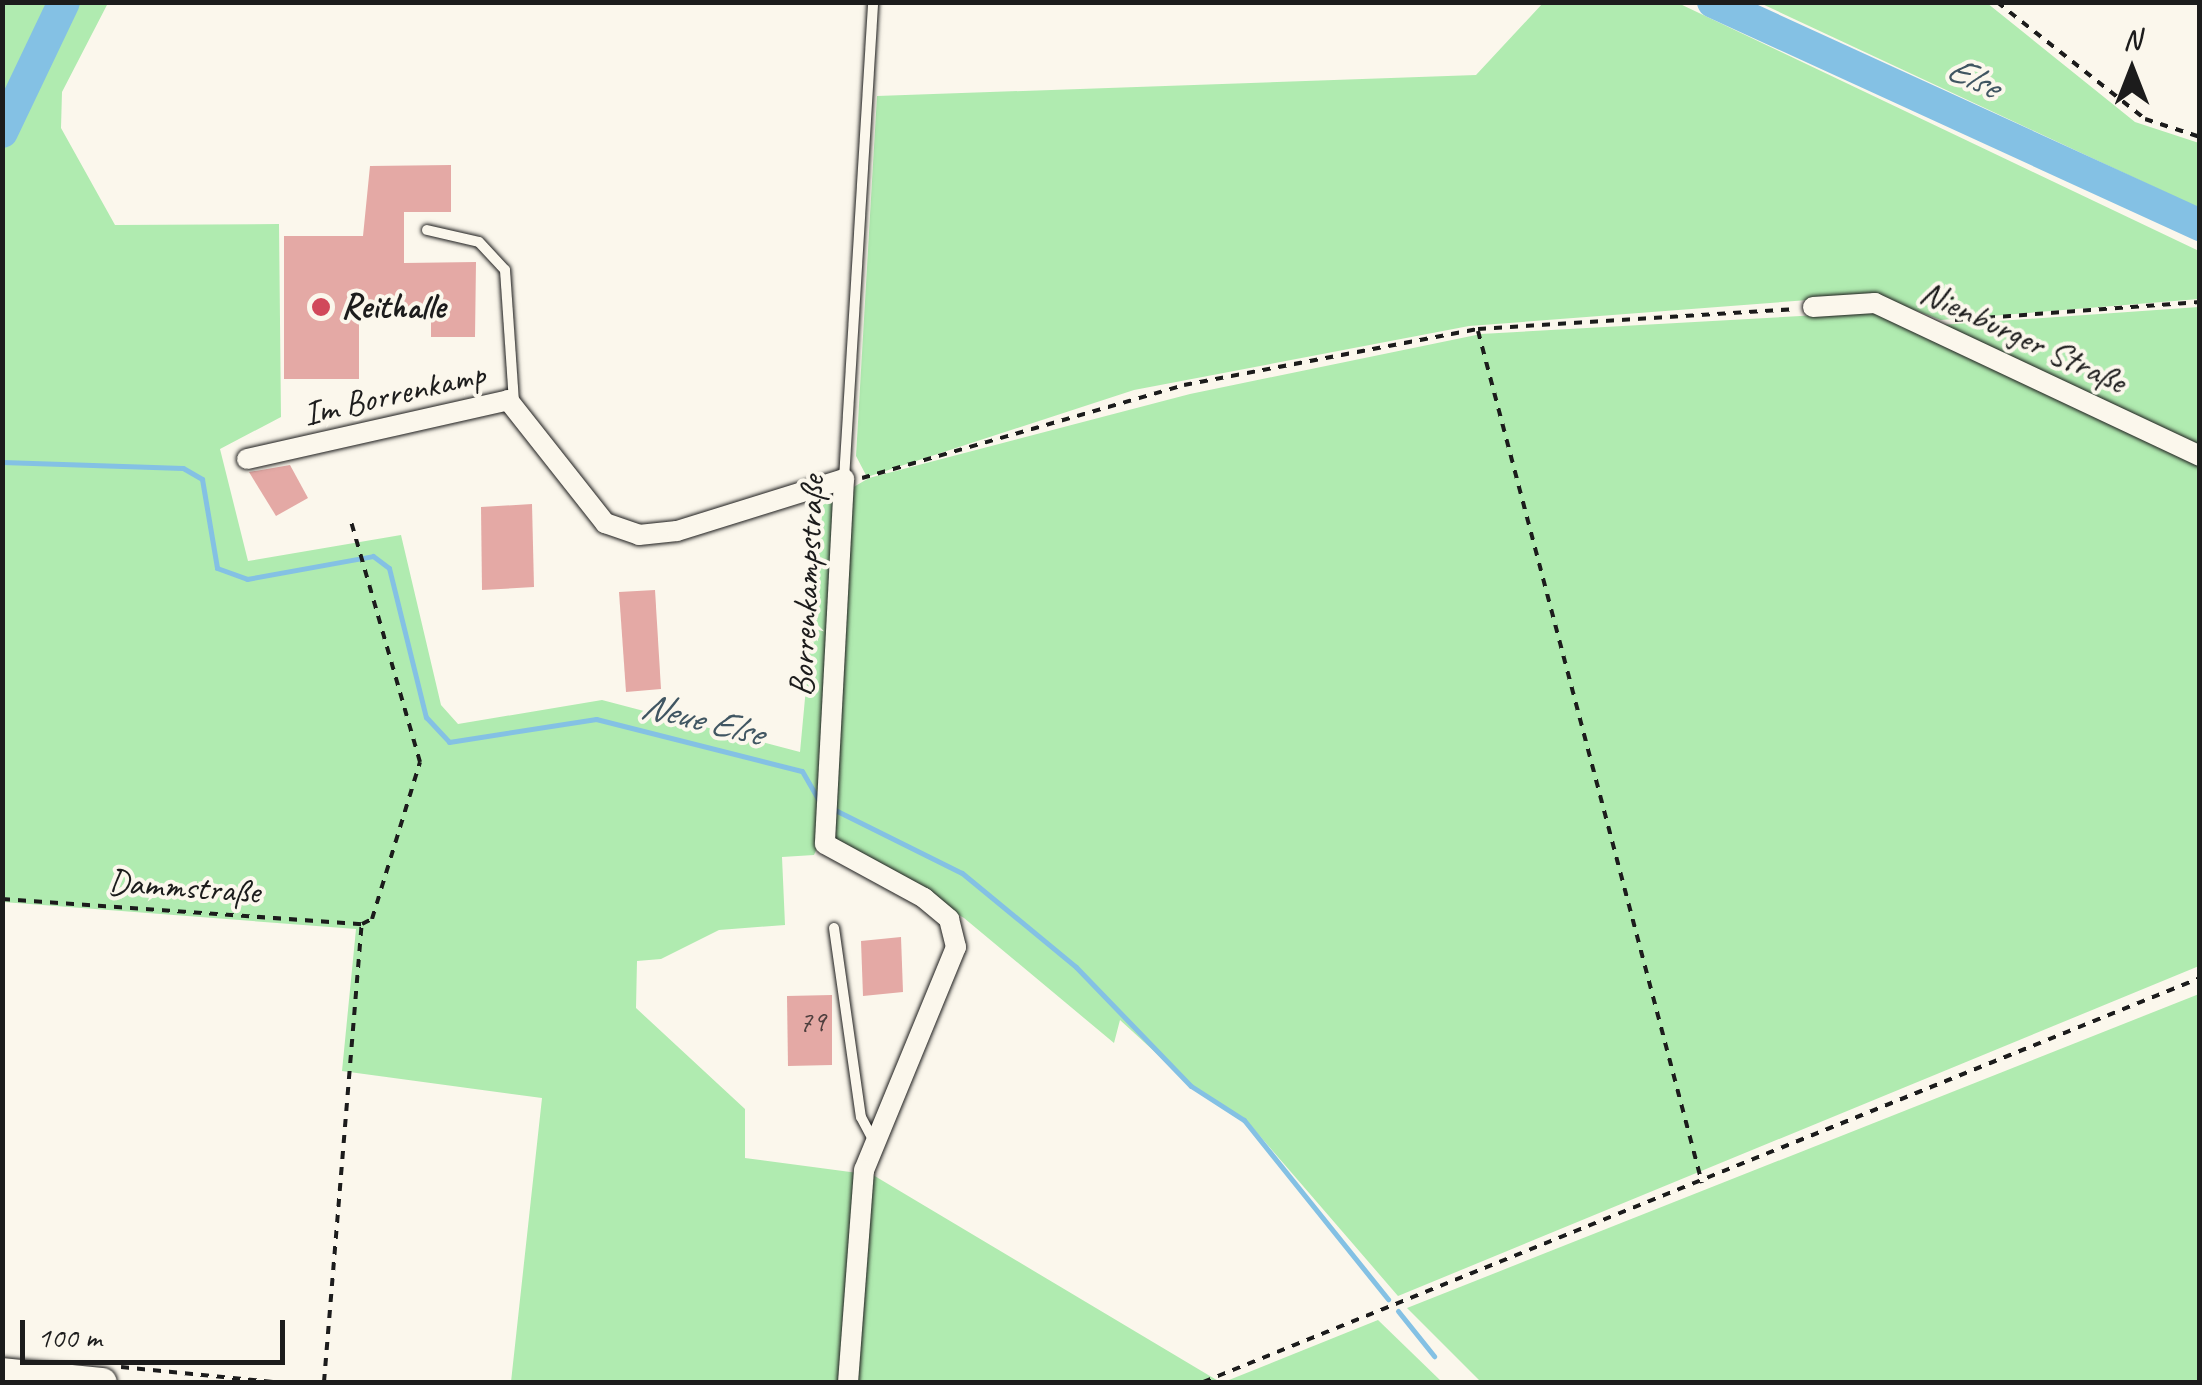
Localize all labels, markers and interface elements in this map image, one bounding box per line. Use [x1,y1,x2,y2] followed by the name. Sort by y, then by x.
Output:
[2082,20,2182,120] north arrow
[2123,22,2141,57] text: N
[1940,45,2006,109] water label: Else
[1913,271,2133,403] street label: Nienburger Straße
[341,286,445,328] place label: Reithalle
[310,296,332,318] marker: Reithalle
[298,353,490,435] street label: Im Borrenkamp
[780,474,834,698] street label: Borrenkampstraße
[637,682,767,756] water label: Neue Else
[107,861,261,913] street label: Dammstraße
[799,1003,825,1039] house number: 79
[25,1300,290,1362] scale bar
[37,1318,102,1356] text: 100 m

